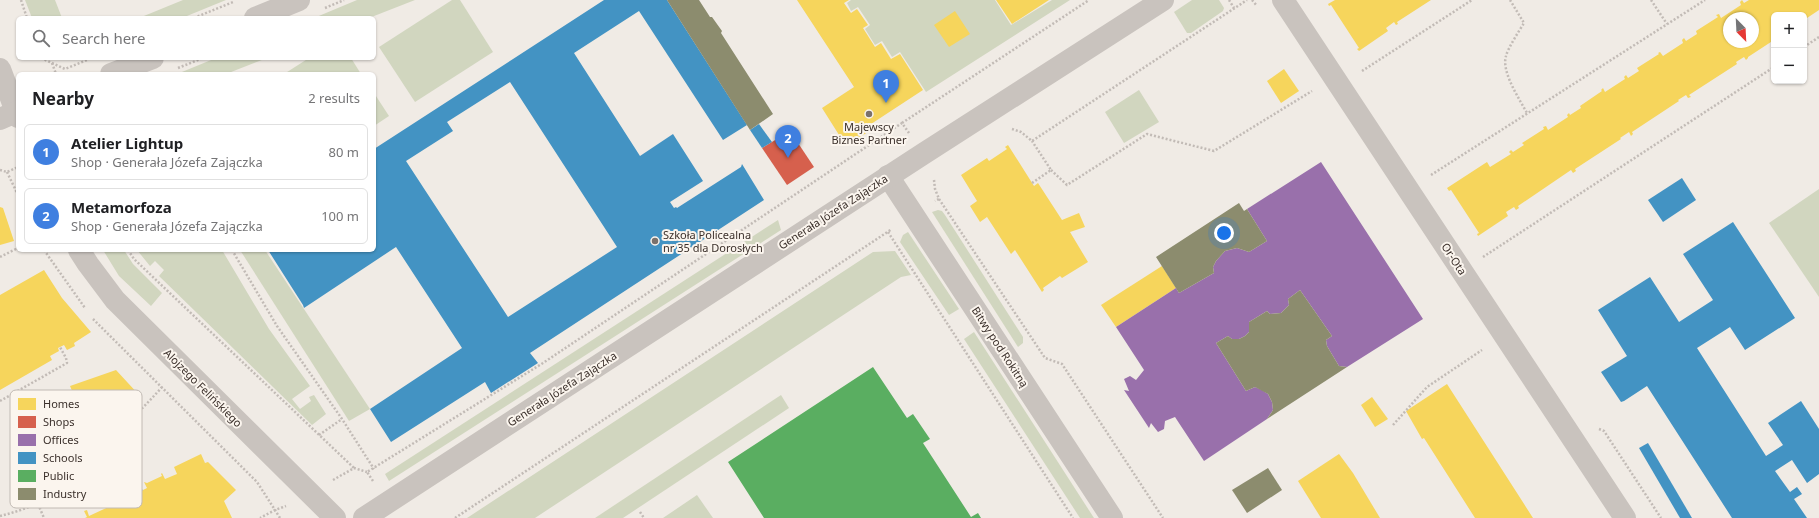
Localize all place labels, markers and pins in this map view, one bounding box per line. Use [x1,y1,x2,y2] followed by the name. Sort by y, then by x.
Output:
[873,70,899,103] pin: 1
[864,109,874,119] marker: Majewscy Biznes Partner
[831,119,907,147] place label: Majewscy Biznes Partner
[775,125,801,158] pin: 2
[663,227,763,255] place label: Szkoła Policealna nr 35 dla Dorosłych
[650,236,660,246] marker: Szkoła Policealna nr 35 dla Dorosłych

